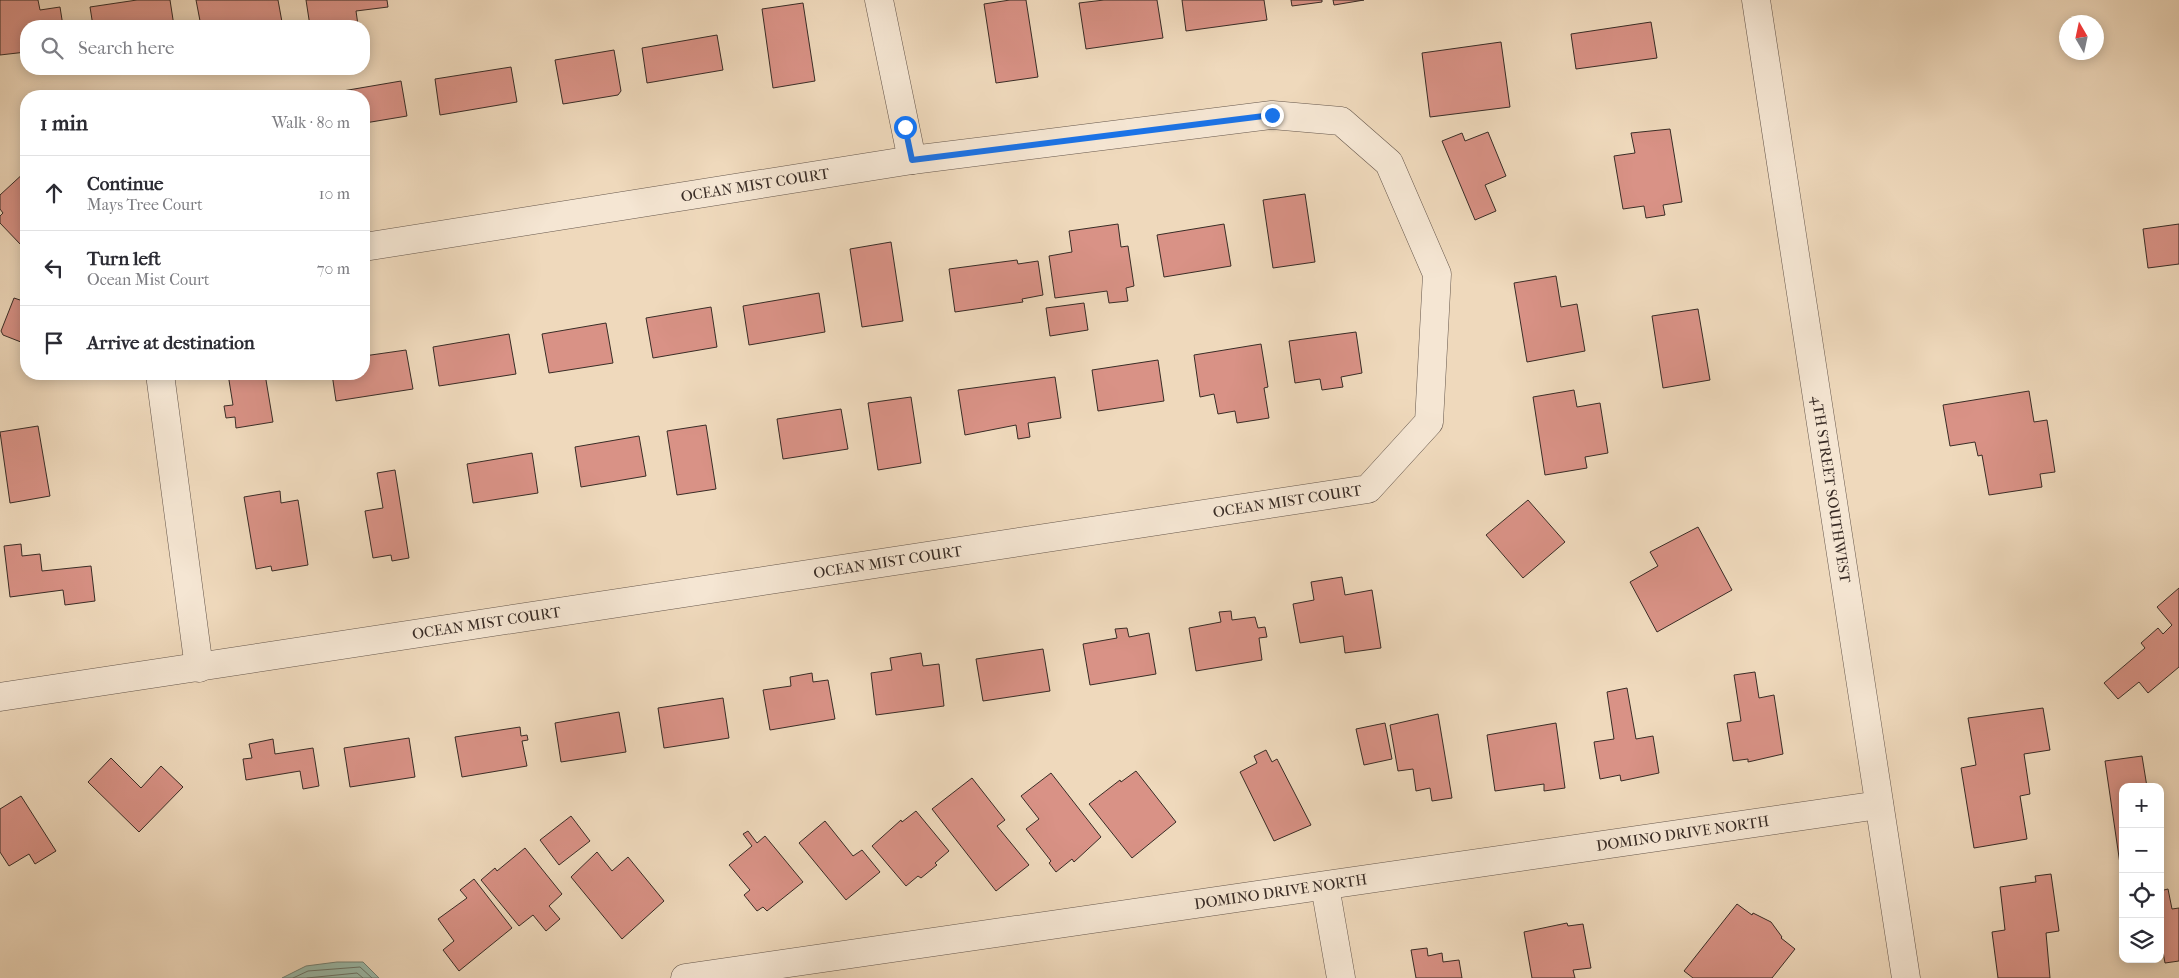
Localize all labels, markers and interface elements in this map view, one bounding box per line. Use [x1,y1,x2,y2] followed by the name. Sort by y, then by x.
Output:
[2059,15,2104,60] north arrow
[20,20,370,75] search box
[38,34,66,62] icon: search
[78,37,174,59] text: Search here
[1261,104,1284,127] route end
[40,111,88,135] text: 1 min
[272,113,350,132] text: Walk · 80 m
[894,116,917,139] route start
[679,164,831,206] street label: OCEAN MIST COURT
[87,173,163,195] text: Continue
[40,179,68,207] icon: ahead
[319,184,350,203] text: 10 m
[87,195,203,214] text: Mays Tree Court
[87,248,161,270] text: Turn left
[40,254,68,282] icon: left
[317,259,350,278] text: 70 m
[87,270,210,289] text: Ocean Mist Court
[40,329,68,357] icon: arrive
[87,332,255,354] text: Arrive at destination
[1808,394,1854,585] street label: 4TH STREET SOUTHWEST
[1212,481,1364,521] street label: OCEAN MIST COURT
[812,542,964,582] street label: OCEAN MIST COURT
[411,603,563,643] street label: OCEAN MIST COURT
[2119,783,2164,963] map controls
[2119,783,2164,828] button: +
[1595,812,1770,855] street label: DOMINO DRIVE NORTH
[2119,828,2164,873] button: −
[1193,870,1369,913] street label: DOMINO DRIVE NORTH
[2119,873,2164,918] button: locate
[2119,918,2164,963] button: layers

